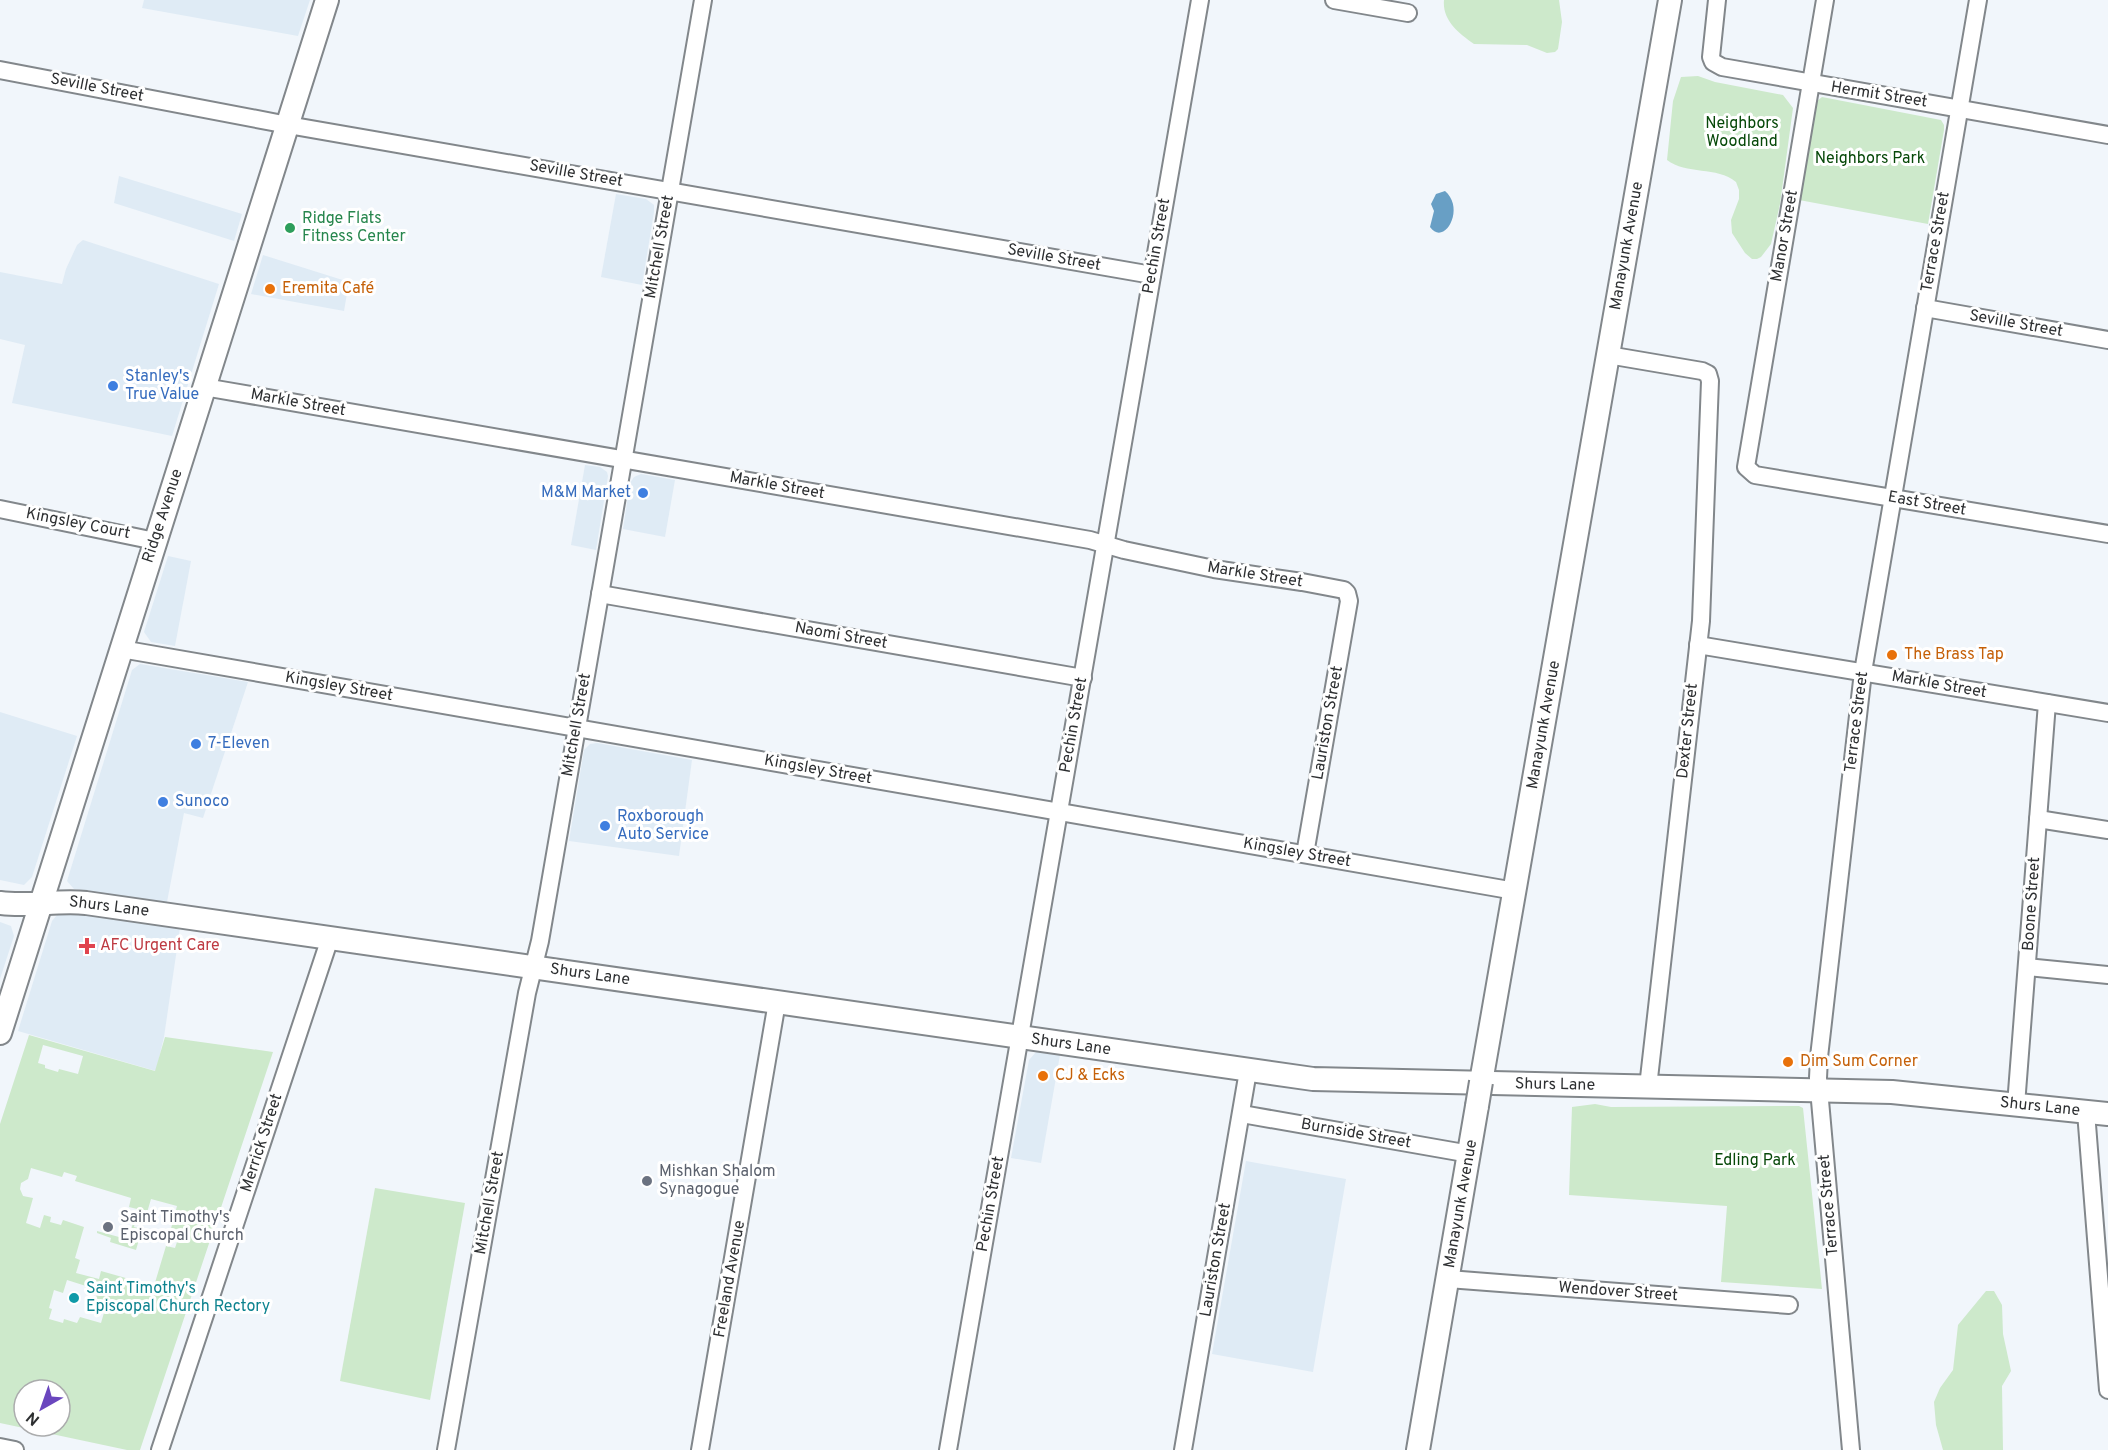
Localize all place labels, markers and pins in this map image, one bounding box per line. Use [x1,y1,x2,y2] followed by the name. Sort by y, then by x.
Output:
[302,209,406,247] place label: Ridge Flats Fitness Center
[283,221,297,235] marker: Ridge Flats Fitness Center
[282,279,374,299] place label: Eremita Café
[263,282,277,296] marker: Eremita Café
[125,367,199,405] place label: Stanley's True Value
[106,379,120,393] marker: Stanley's True Value
[541,483,631,503] place label: M&M Market
[636,486,650,500] marker: M&M Market
[1904,645,2004,665] place label: The Brass Tap
[1885,648,1899,662] marker: The Brass Tap
[208,734,270,754] place label: 7-Eleven
[189,737,203,751] marker: 7-Eleven
[175,792,229,812] place label: Sunoco
[156,795,170,809] marker: Sunoco
[617,807,709,845] place label: Roxborough Auto Service
[598,819,612,833] marker: Roxborough Auto Service
[100,936,220,956] place label: AFC Urgent Care
[78,937,96,955] marker: AFC Urgent Care
[1800,1052,1918,1072] place label: Dim Sum Corner
[1781,1055,1795,1069] marker: Dim Sum Corner
[1055,1066,1125,1086] place label: CJ & Ecks
[1036,1069,1050,1083] marker: CJ & Ecks
[659,1162,776,1200] place label: Mishkan Shalom Synagogue
[640,1174,654,1188] marker: Mishkan Shalom Synagogue
[120,1208,244,1246] place label: Saint Timothy's Episcopal Church
[101,1220,115,1234] marker: Saint Timothy's Episcopal Church
[86,1279,270,1317] place label: Saint Timothy's Episcopal Church Rectory
[67,1291,81,1305] marker: Saint Timothy's Episcopal Church Rectory

